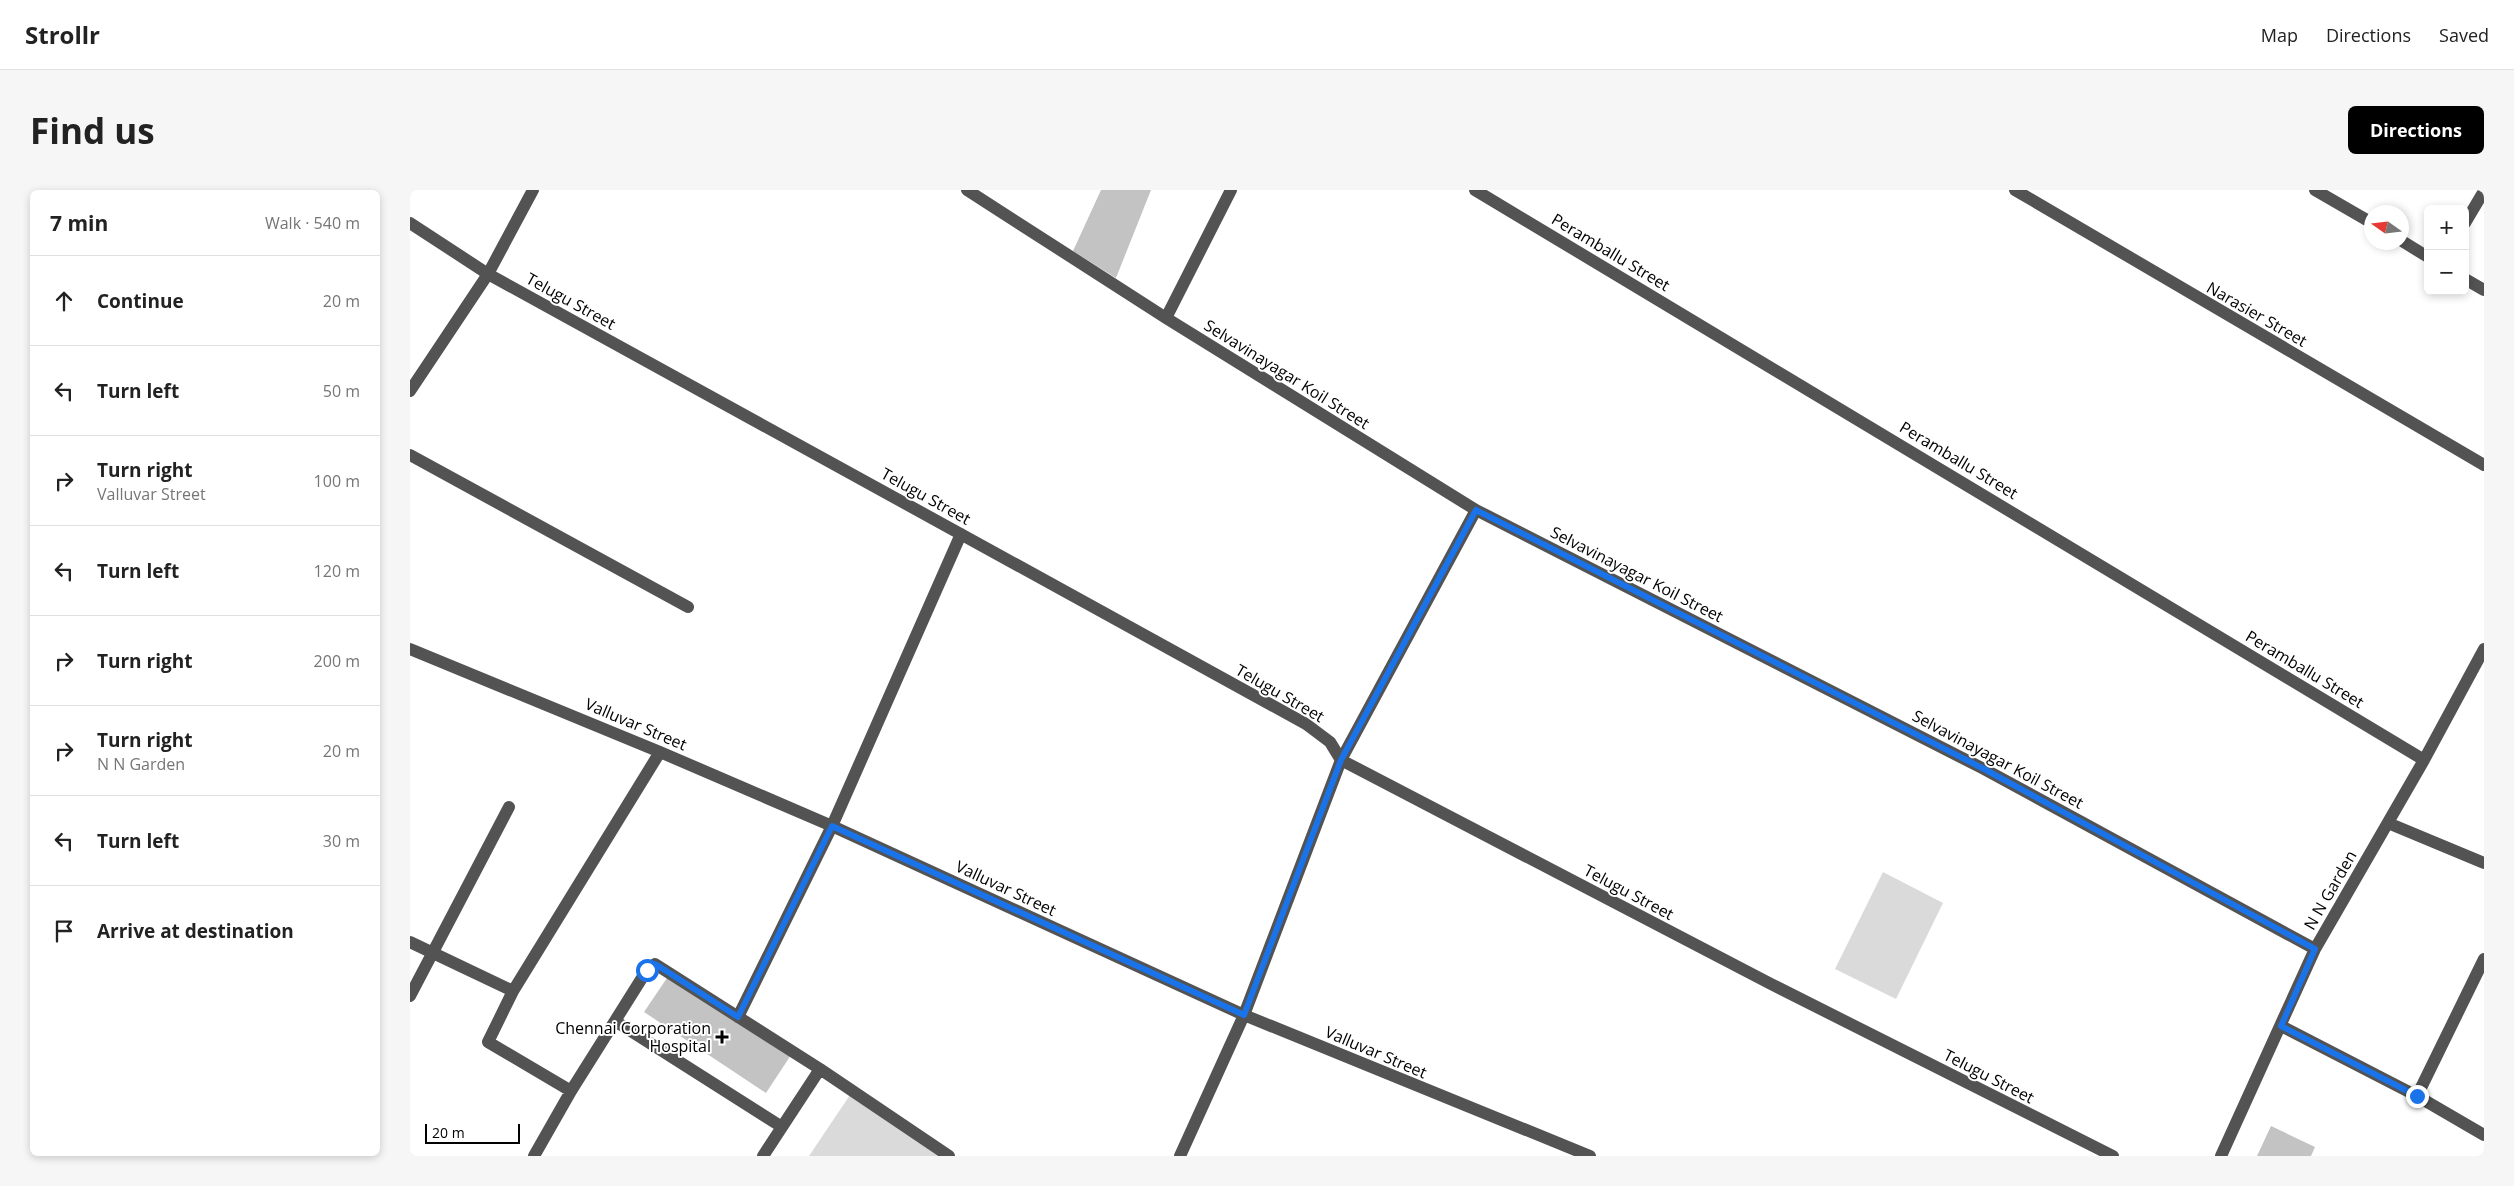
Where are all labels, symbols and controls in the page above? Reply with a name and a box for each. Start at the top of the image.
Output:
text: Strollr [25,18,100,51]
text: Map [2261,23,2298,47]
text: Directions [2326,23,2411,47]
text: Saved [2439,23,2489,47]
button: Directions [2348,106,2484,154]
text: Find us [30,107,155,154]
north arrow [2364,205,2409,250]
map controls [2424,205,2469,295]
button: + [2424,205,2469,250]
street label: Peramballu Street [1548,208,1674,296]
text: 7 min [50,209,108,237]
text: Walk · 540 m [265,212,360,234]
button: − [2424,250,2469,295]
street label: Telugu Street [522,267,620,335]
street label: Narasier Street [2203,276,2311,352]
icon: ahead [50,287,78,315]
text: Continue [97,288,184,314]
text: 20 m [323,290,360,312]
street label: Selvavinayagar Koil Street [1200,314,1374,434]
icon: left [50,377,78,405]
text: Turn left [97,378,179,404]
text: 50 m [323,380,360,402]
street label: Peramballu Street [1896,416,2022,504]
text: Turn right [97,457,192,483]
street label: Telugu Street [877,462,975,530]
icon: right [50,467,78,495]
text: 100 m [314,470,360,492]
text: Valluvar Street [97,483,206,505]
street label: Selvavinayagar Koil Street [1547,521,1727,627]
icon: left [50,557,78,585]
text: Turn left [97,558,179,584]
text: 120 m [314,560,360,582]
street label: Peramballu Street [2242,625,2368,713]
icon: right [50,647,78,675]
text: Turn right [97,648,192,674]
text: 200 m [314,650,360,672]
street label: Telugu Street [1232,659,1329,727]
street label: Valluvar Street [582,693,691,755]
street label: Selvavinayagar Koil Street [1909,704,2088,814]
text: Turn right [97,727,192,753]
icon: right [50,737,78,765]
text: 20 m [323,740,360,762]
text: N N Garden [97,753,185,775]
icon: left [50,827,78,855]
text: Turn left [97,828,179,854]
text: 30 m [323,830,360,852]
street label: N N Garden [2298,846,2362,934]
street label: Valluvar Street [952,855,1060,921]
street label: Telugu Street [1580,859,1678,925]
icon: arrive [50,917,78,945]
text: Arrive at destination [97,918,294,944]
route start [636,959,659,982]
place label: Chennai Corporation Hospital [555,1017,711,1057]
street label: Valluvar Street [1322,1021,1431,1083]
marker: Chennai Corporation Hospital [715,1030,729,1044]
street label: Telugu Street [1940,1044,2038,1108]
route end [2406,1085,2429,1108]
scale bar [425,1121,520,1144]
text: 20 m [432,1123,465,1142]

